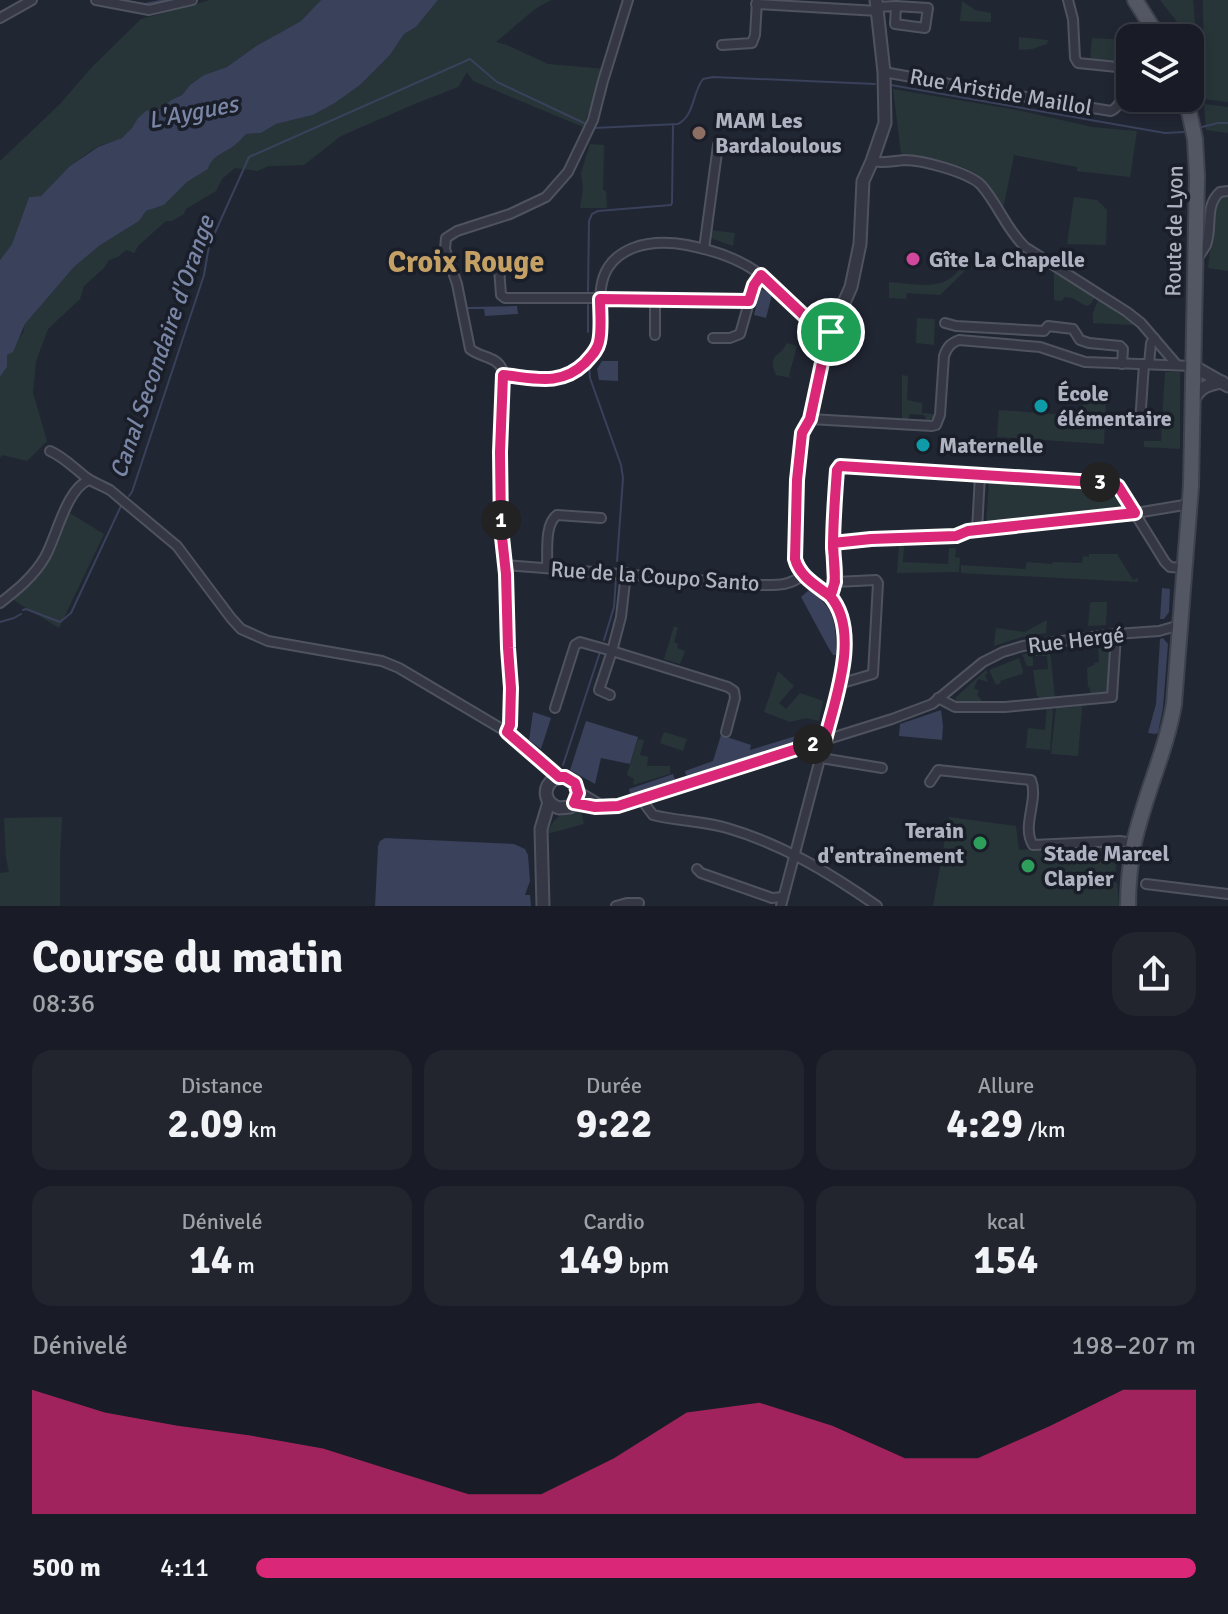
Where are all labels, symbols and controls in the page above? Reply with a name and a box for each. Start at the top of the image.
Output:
map controls [1116,24,1204,112]
button: layers [1116,24,1204,112]
street label: Rue Aristide Maillol [908,63,1094,121]
water label: L'Aygues [146,88,243,135]
place label: MAM Les Bardaloulous [715,107,842,159]
marker: MAM Les Bardaloulous [690,124,708,142]
street label: Route de Lyon [1159,165,1189,297]
water label: Canal Secondaire d'Orange [103,211,221,482]
district label: Croix Rouge [388,244,544,281]
place label: Gîte La Chapelle [929,246,1085,273]
marker: Gîte La Chapelle [904,250,922,268]
pin [797,298,865,366]
icon: arrive [809,310,853,354]
place label: École élémentaire [1057,380,1172,432]
marker: École élémentaire [1032,397,1050,415]
place label: Maternelle [939,432,1043,459]
marker: Maternelle [914,436,932,454]
pin: 3 [1080,462,1120,502]
text: 3 [1094,468,1106,495]
pin: 1 [481,500,521,540]
text: 1 [495,506,507,533]
street label: Rue de la Coupo Santo [550,555,760,597]
street label: Rue Hergé [1026,621,1126,659]
pin: 2 [793,724,833,764]
text: 2 [807,730,819,757]
place label: Terain d'entraînement [817,817,964,869]
marker: Terain d'entraînement [971,834,989,852]
place label: Stade Marcel Clapier [1044,840,1170,892]
marker: Stade Marcel Clapier [1019,857,1037,875]
text: Course du matin [32,931,343,985]
button: share [1112,932,1196,1016]
text: 08:36 [32,988,95,1020]
text: Distance [181,1072,263,1099]
text: Durée [586,1072,642,1099]
text: Allure [978,1072,1034,1099]
text: 2.09 [167,1099,243,1149]
text: 9:22 [576,1099,652,1149]
text: 4:29 [946,1099,1023,1149]
text: km [243,1116,277,1143]
text: /km [1023,1116,1066,1143]
text: Dénivelé [182,1208,263,1235]
text: Cardio [583,1208,645,1235]
text: kcal [987,1208,1025,1235]
text: 14 [189,1235,232,1285]
text: 149 [559,1235,624,1285]
text: 154 [974,1235,1038,1285]
text: m [232,1252,255,1279]
text: bpm [624,1252,669,1279]
text: Dénivelé [32,1330,128,1362]
text: 198–207 m [1072,1330,1196,1362]
text: 500 m [32,1552,101,1584]
text: 4:11 [160,1552,209,1584]

